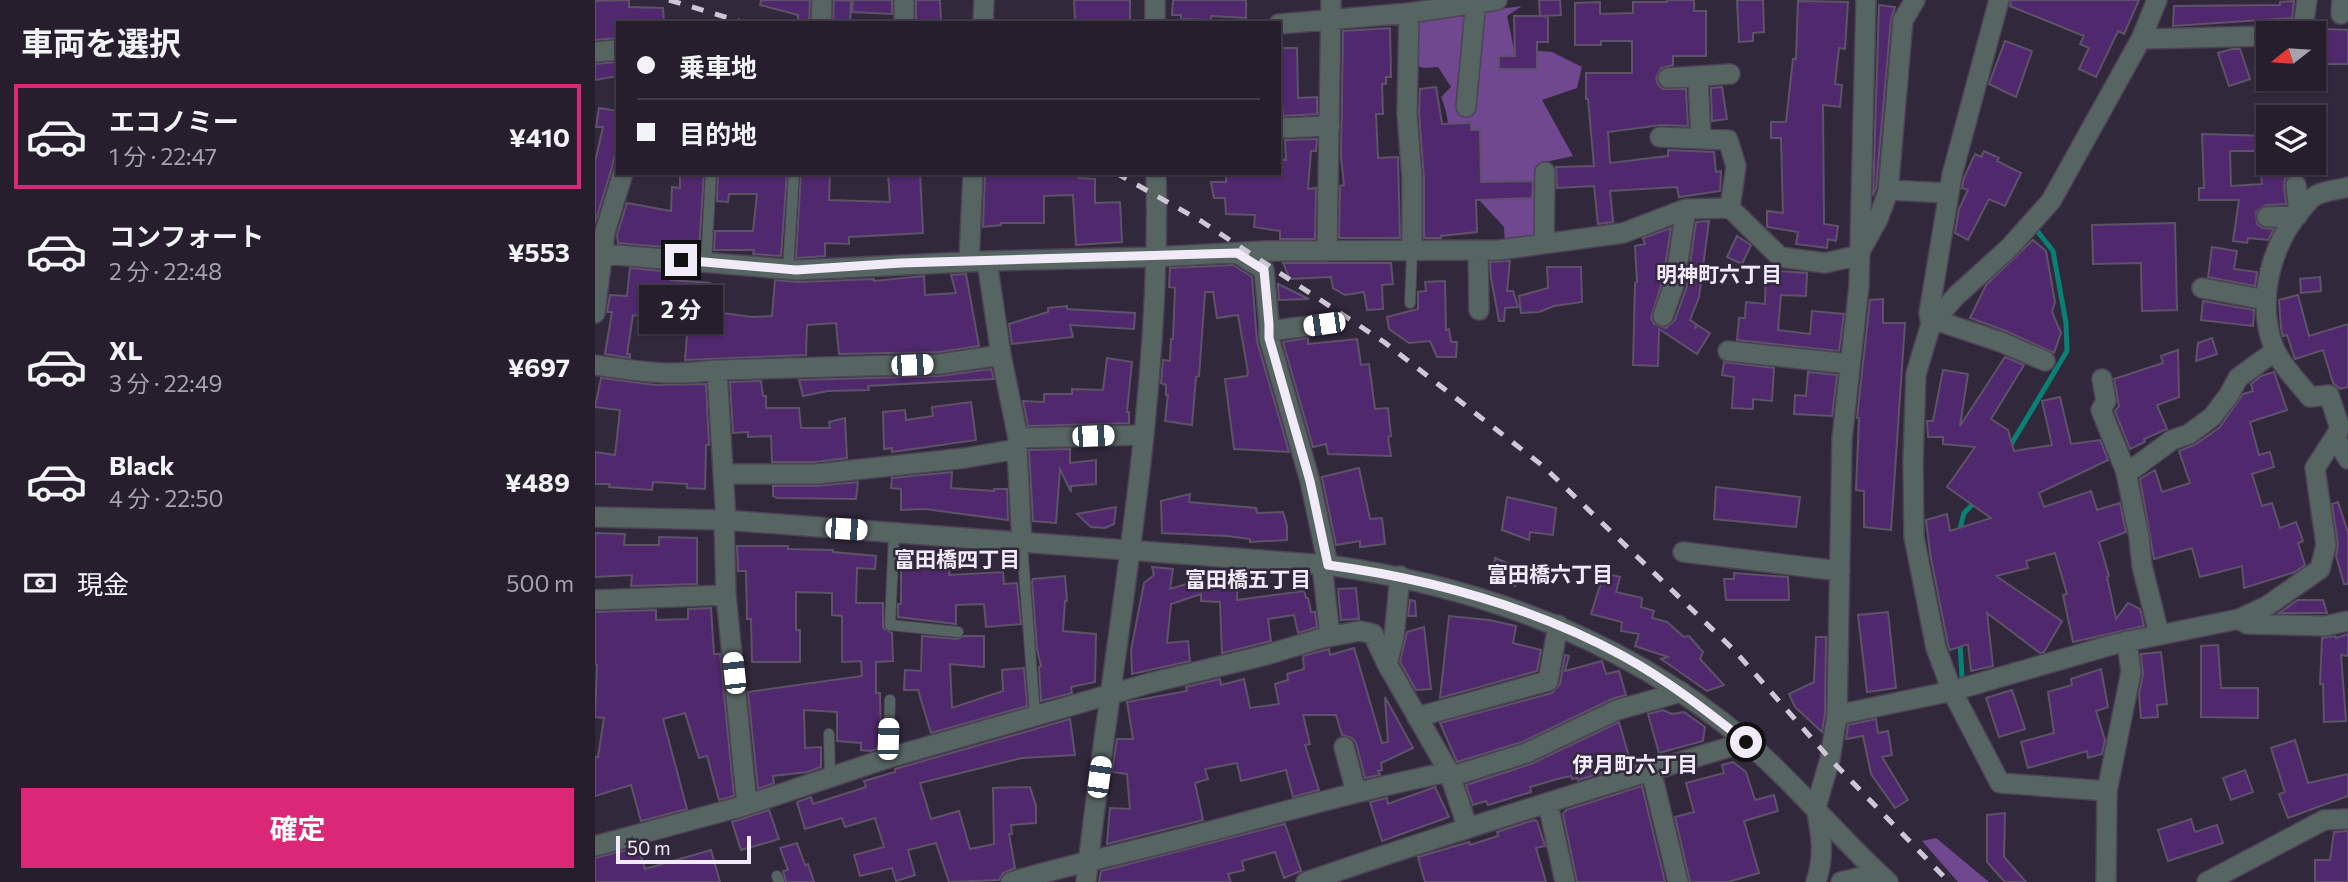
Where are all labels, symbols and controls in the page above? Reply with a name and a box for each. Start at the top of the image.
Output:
north arrow [2256,21,2326,91]
map controls [2256,21,2326,175]
text: 車両を選択 [21,22,181,62]
text: 乗車地 [679,51,757,82]
icon: car [25,105,88,168]
text: エコノミー [109,105,239,136]
button: layers [2256,105,2326,175]
text: 目的地 [679,118,757,149]
text: ¥410 [509,121,570,152]
text: 1 分 · 22:47 [109,142,217,170]
icon: car [25,220,88,283]
text: コンフォート [109,220,264,251]
text: ¥553 [508,236,570,267]
route end [665,244,697,276]
text: 2 分 · 22:48 [109,257,222,285]
district label: 明神町六丁目 [1656,261,1782,286]
callout: 2 分 [639,284,723,334]
text: 2 分 [661,295,701,323]
car [1302,311,1347,337]
text: XL [109,334,143,365]
icon: car [25,335,88,398]
text: ¥697 [508,351,570,382]
car [891,354,934,376]
text: 3 分 · 22:49 [109,369,222,397]
car [1072,425,1115,447]
text: Black [109,449,175,480]
icon: car [25,450,88,513]
text: ¥489 [505,466,570,497]
text: 4 分 · 22:50 [109,484,224,512]
car [825,517,868,541]
district label: 富田橋四丁目 [894,546,1020,571]
district label: 富田橋六丁目 [1487,561,1613,586]
icon: cash [21,564,59,602]
district label: 富田橋五丁目 [1185,566,1311,591]
text: 現金 [77,568,129,599]
text: 500 m [506,569,574,597]
car [722,651,747,695]
car [877,718,900,760]
route start [1730,726,1762,758]
district label: 伊月町六丁目 [1572,751,1698,776]
car [1086,755,1113,799]
button: 確定 [21,788,574,868]
scale bar [616,833,751,865]
text: 50 m [627,836,671,859]

